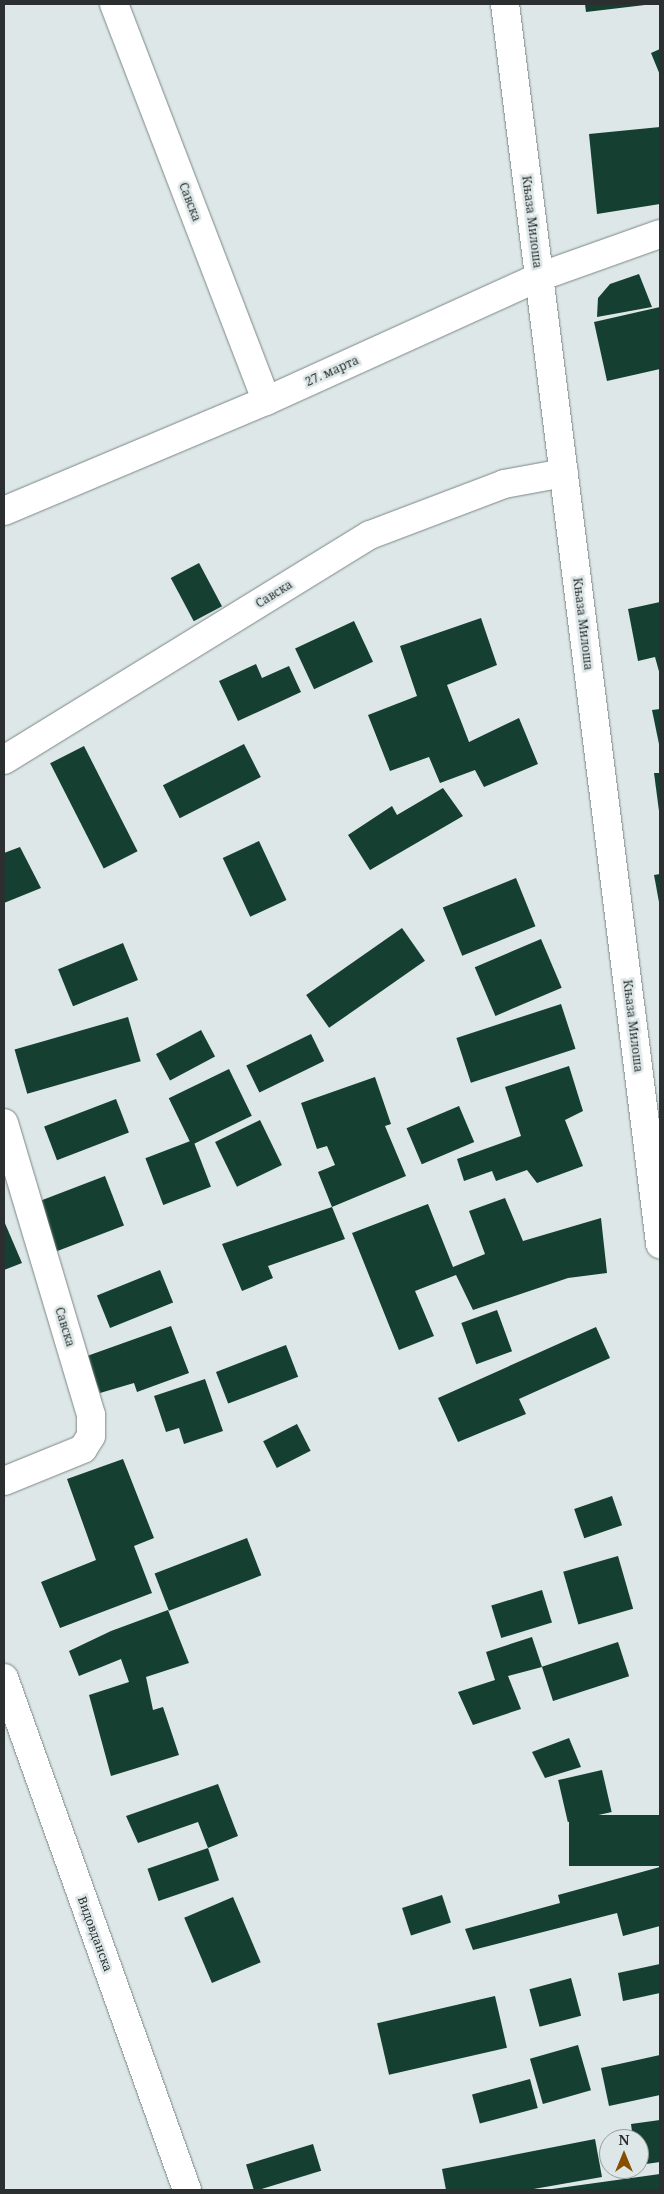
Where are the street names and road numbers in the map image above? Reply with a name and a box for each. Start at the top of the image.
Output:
street label: Књаза Милоша [519,175,545,269]
street label: Савска [176,180,204,224]
street label: 27. марта [303,353,361,389]
street label: Савска [253,577,295,611]
street label: Књаза Милоша [570,577,596,671]
street label: Књаза Милоша [620,979,646,1073]
street label: Савска [52,1305,78,1349]
street label: Видовданска [75,1894,115,1974]

